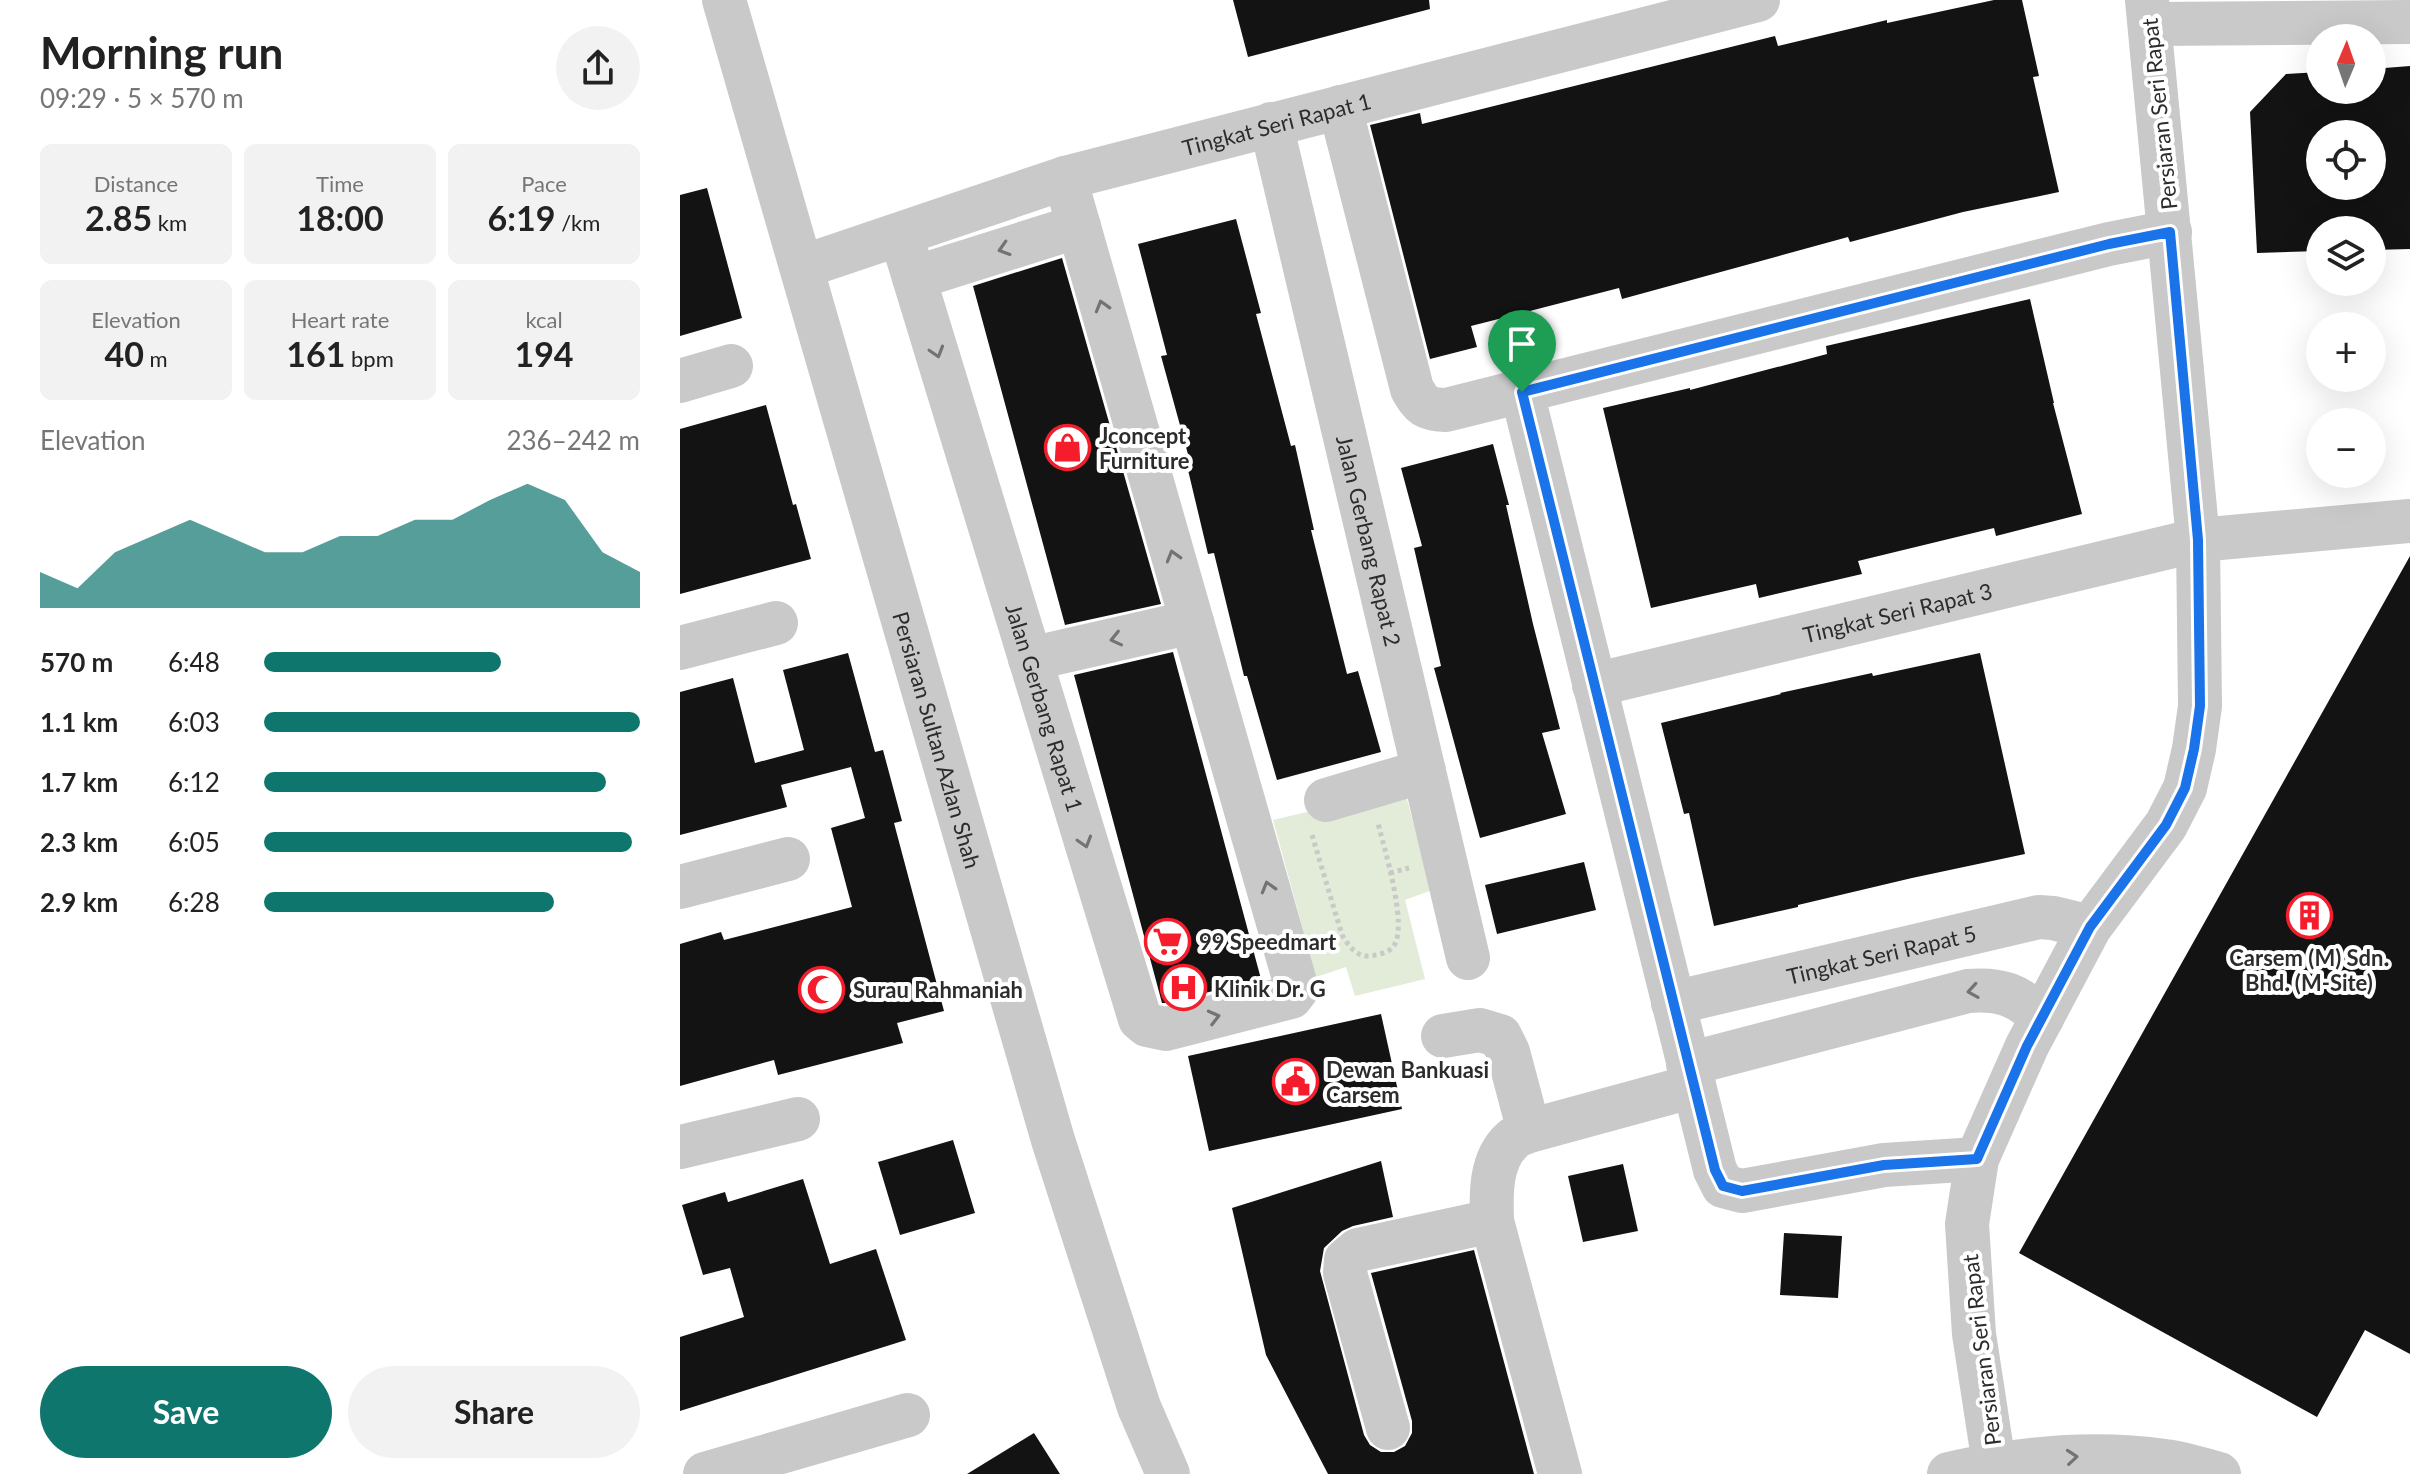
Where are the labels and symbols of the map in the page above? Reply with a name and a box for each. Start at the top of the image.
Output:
street label: Persiaran Seri Rapat [2135,17,2182,211]
north arrow [2306,24,2386,104]
street label: Tingkat Seri Rapat 1 [1179,86,1374,161]
one-way arrow [998,240,1012,256]
one-way arrow [1095,300,1111,314]
pin [1488,310,1556,392]
one-way arrow [928,345,944,359]
place label: Jconcept Furniture [1099,422,1190,474]
shop icon: Jconcept Furniture [1044,424,1092,472]
street label: Jalan Gerbang Rapat 2 [1331,432,1407,649]
one-way arrow [1166,550,1182,564]
street label: Tingkat Seri Rapat 3 [1800,576,1995,648]
street label: Jalan Gerbang Rapat 1 [1001,600,1089,815]
street label: Persiaran Sultan Azlan Shah [888,608,987,871]
one-way arrow [1110,630,1123,647]
one-way arrow [1076,834,1092,848]
one-way arrow [1261,880,1277,894]
building icon: Carsem (M) Sdn. Bhd. (M-Site) [2285,892,2333,940]
supermarket icon: 99 Speedmart [1144,917,1192,965]
street label: Tingkat Seri Rapat 5 [1784,919,1979,989]
place label: 99 Speedmart [1199,928,1337,955]
place label: Carsem (M) Sdn. Bhd. (M-Site) [2229,944,2389,996]
hospital icon: Klinik Dr. G [1159,964,1207,1012]
mosque icon: Surau Rahmaniah [798,965,846,1013]
place label: Klinik Dr. G [1214,975,1326,1002]
place label: Surau Rahmaniah [853,976,1023,1003]
one-way arrow [1967,982,1980,999]
one-way arrow [1206,1009,1220,1026]
place label: Dewan Bankuasi Carsem [1326,1056,1489,1108]
public building icon: Dewan Bankuasi Carsem [1271,1058,1319,1106]
street label: Persiaran Seri Rapat [1956,1253,2006,1447]
one-way arrow [2066,1449,2079,1466]

